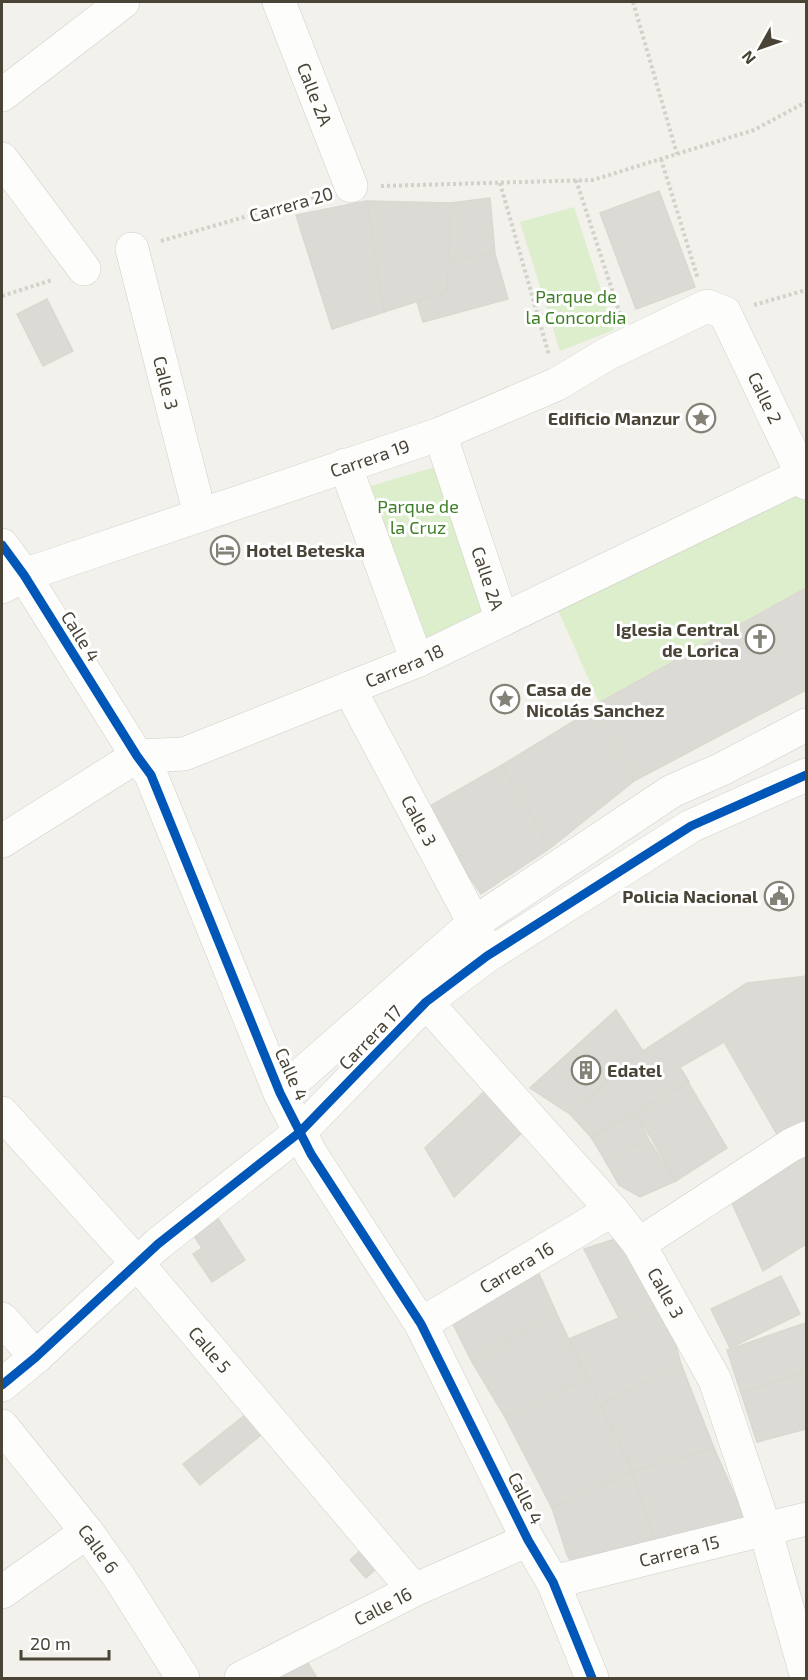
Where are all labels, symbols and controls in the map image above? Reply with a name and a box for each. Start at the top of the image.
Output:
north arrow [730,18,790,78]
text: N [737,47,759,68]
street label: Calle 2A [293,60,338,130]
street label: Carrera 20 [247,182,335,226]
park label: Parque de la Concordia [526,285,626,328]
street label: Calle 3 [149,354,184,412]
street label: Calle 2 [744,368,787,427]
place icon: Edificio Manzur [685,402,717,434]
place label: Edificio Manzur [548,407,680,429]
street label: Carrera 19 [327,434,412,482]
park label: Parque de la Cruz [377,495,459,538]
hotel icon: Hotel Beteska [209,534,241,566]
place label: Hotel Beteska [246,539,365,561]
street label: Calle 2A [467,543,509,614]
street label: Calle 4 [57,607,105,665]
place label: Iglesia Central de Lorica [616,618,739,661]
church icon: Iglesia Central de Lorica [744,623,776,655]
street label: Carrera 18 [362,639,447,692]
place label: Casa de Nicolás Sanchez [526,678,664,721]
place icon: Casa de Nicolás Sanchez [489,683,521,715]
street label: Calle 3 [397,791,442,850]
public building icon: Policia Nacional [763,880,795,912]
place label: Policia Nacional [622,885,758,907]
street label: Carrera 17 [334,1000,406,1074]
street label: Calle 4 [271,1044,313,1104]
building icon: Edatel [570,1054,602,1086]
place label: Edatel [607,1059,662,1081]
street label: Carrera 16 [475,1236,557,1298]
street label: Calle 3 [643,1263,689,1322]
street label: Calle 5 [184,1322,236,1377]
street label: Calle 4 [504,1468,548,1528]
street label: Calle 6 [74,1519,124,1577]
street label: Carrera 15 [637,1530,722,1571]
street label: Calle 16 [350,1582,415,1630]
scale bar [21,1623,110,1661]
text: 20 m [30,1632,71,1654]

